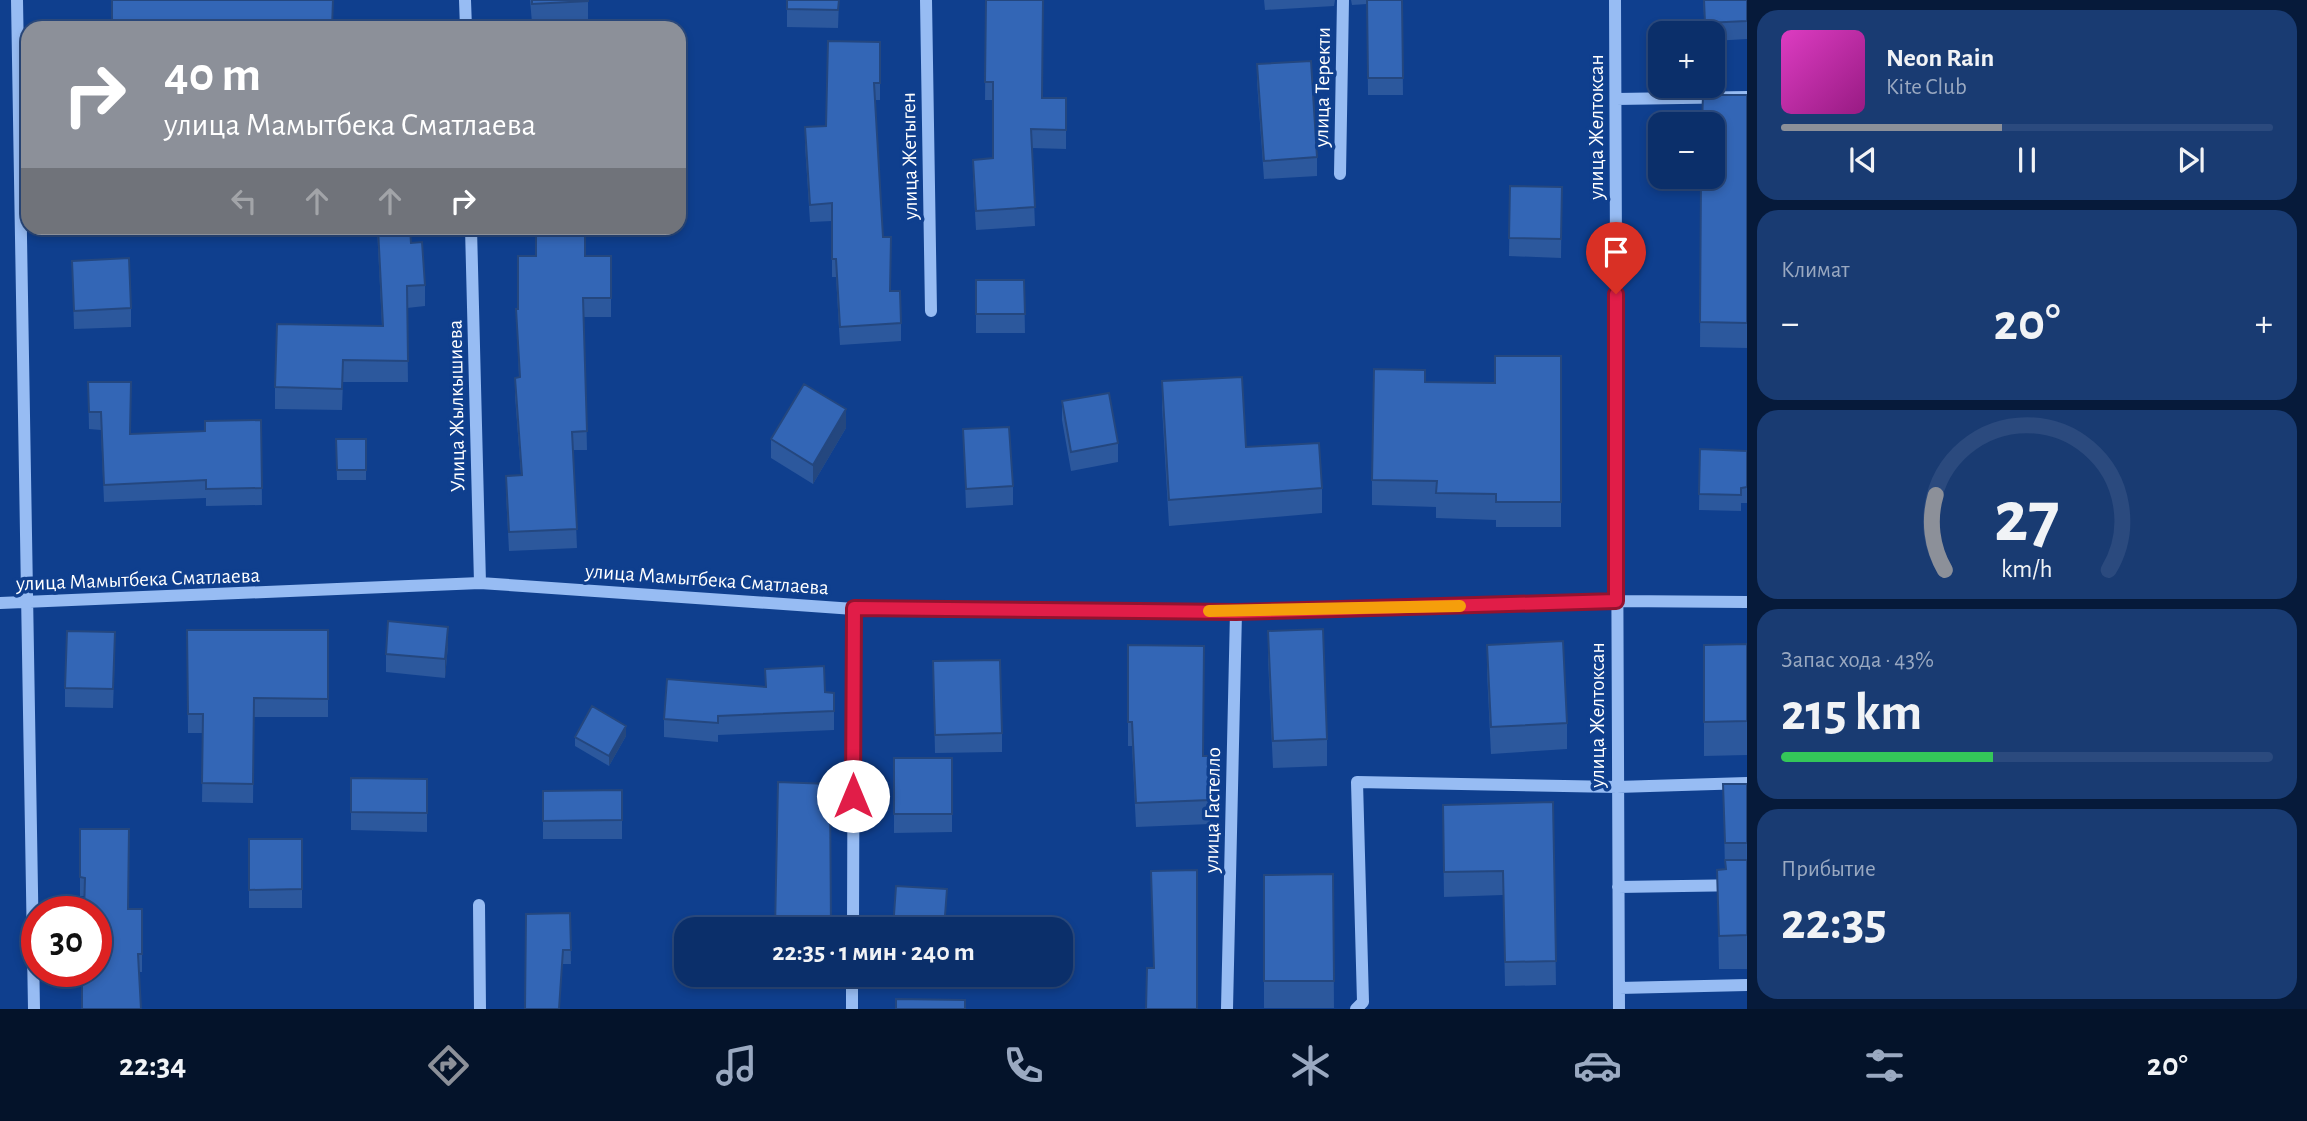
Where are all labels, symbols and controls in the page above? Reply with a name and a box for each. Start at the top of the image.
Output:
map controls [1648,21,1725,189]
button: + [1648,21,1725,98]
street label: улица Теректи [1311,27,1334,148]
text: Neon Rain [1886,45,1994,71]
icon: right [49,49,140,140]
text: 40 m [164,51,261,100]
street label: улица Желтоксан [1586,54,1607,201]
text: Kite Club [1886,76,1967,99]
street label: улица Жетыген [898,92,921,221]
text: улица Мамытбека Сматлаева [164,109,536,141]
button: − [1648,112,1725,189]
icon: previous [1844,141,1882,179]
icon: pause [2008,141,2046,179]
icon: next [2172,141,2210,179]
icon: left [225,182,263,220]
icon: ahead [298,182,336,220]
icon: ahead [371,182,409,220]
icon: right [444,182,482,220]
pin [1586,222,1646,294]
icon: arrive [1597,233,1635,271]
text: Климат [1781,259,1850,282]
text: 20° [1994,297,2060,349]
text: − [1781,305,1799,343]
text: + [2255,305,2273,343]
street label: Улица Жылкышиева [444,319,469,492]
text: 27 [1994,483,2060,556]
text: km/h [2001,557,2053,582]
street label: улица Мамытбека Сматлаева [583,560,830,599]
street label: улица Мамытбека Сматлаева [15,565,261,594]
street label: улица Желтоксан [1587,642,1608,789]
text: Запас хода · 43% [1781,649,1934,672]
text: 215 km [1781,687,1922,739]
street label: улица Гастелло [1201,747,1224,874]
position arrow [816,759,890,833]
text: Прибытие [1781,858,1876,881]
speed limit sign: 30 [21,896,112,987]
text: 22:35 [1781,896,1887,948]
text: 22:35 · 1 мин · 240 m [772,939,975,965]
icon: directions [424,1041,473,1090]
icon: music [712,1041,761,1090]
icon: phone [999,1041,1048,1090]
icon: climate [1286,1041,1335,1090]
icon: car [1573,1041,1622,1090]
icon: filters [1860,1041,1909,1090]
text: 22:34 [119,1049,186,1081]
text: 20° [2147,1049,2188,1081]

